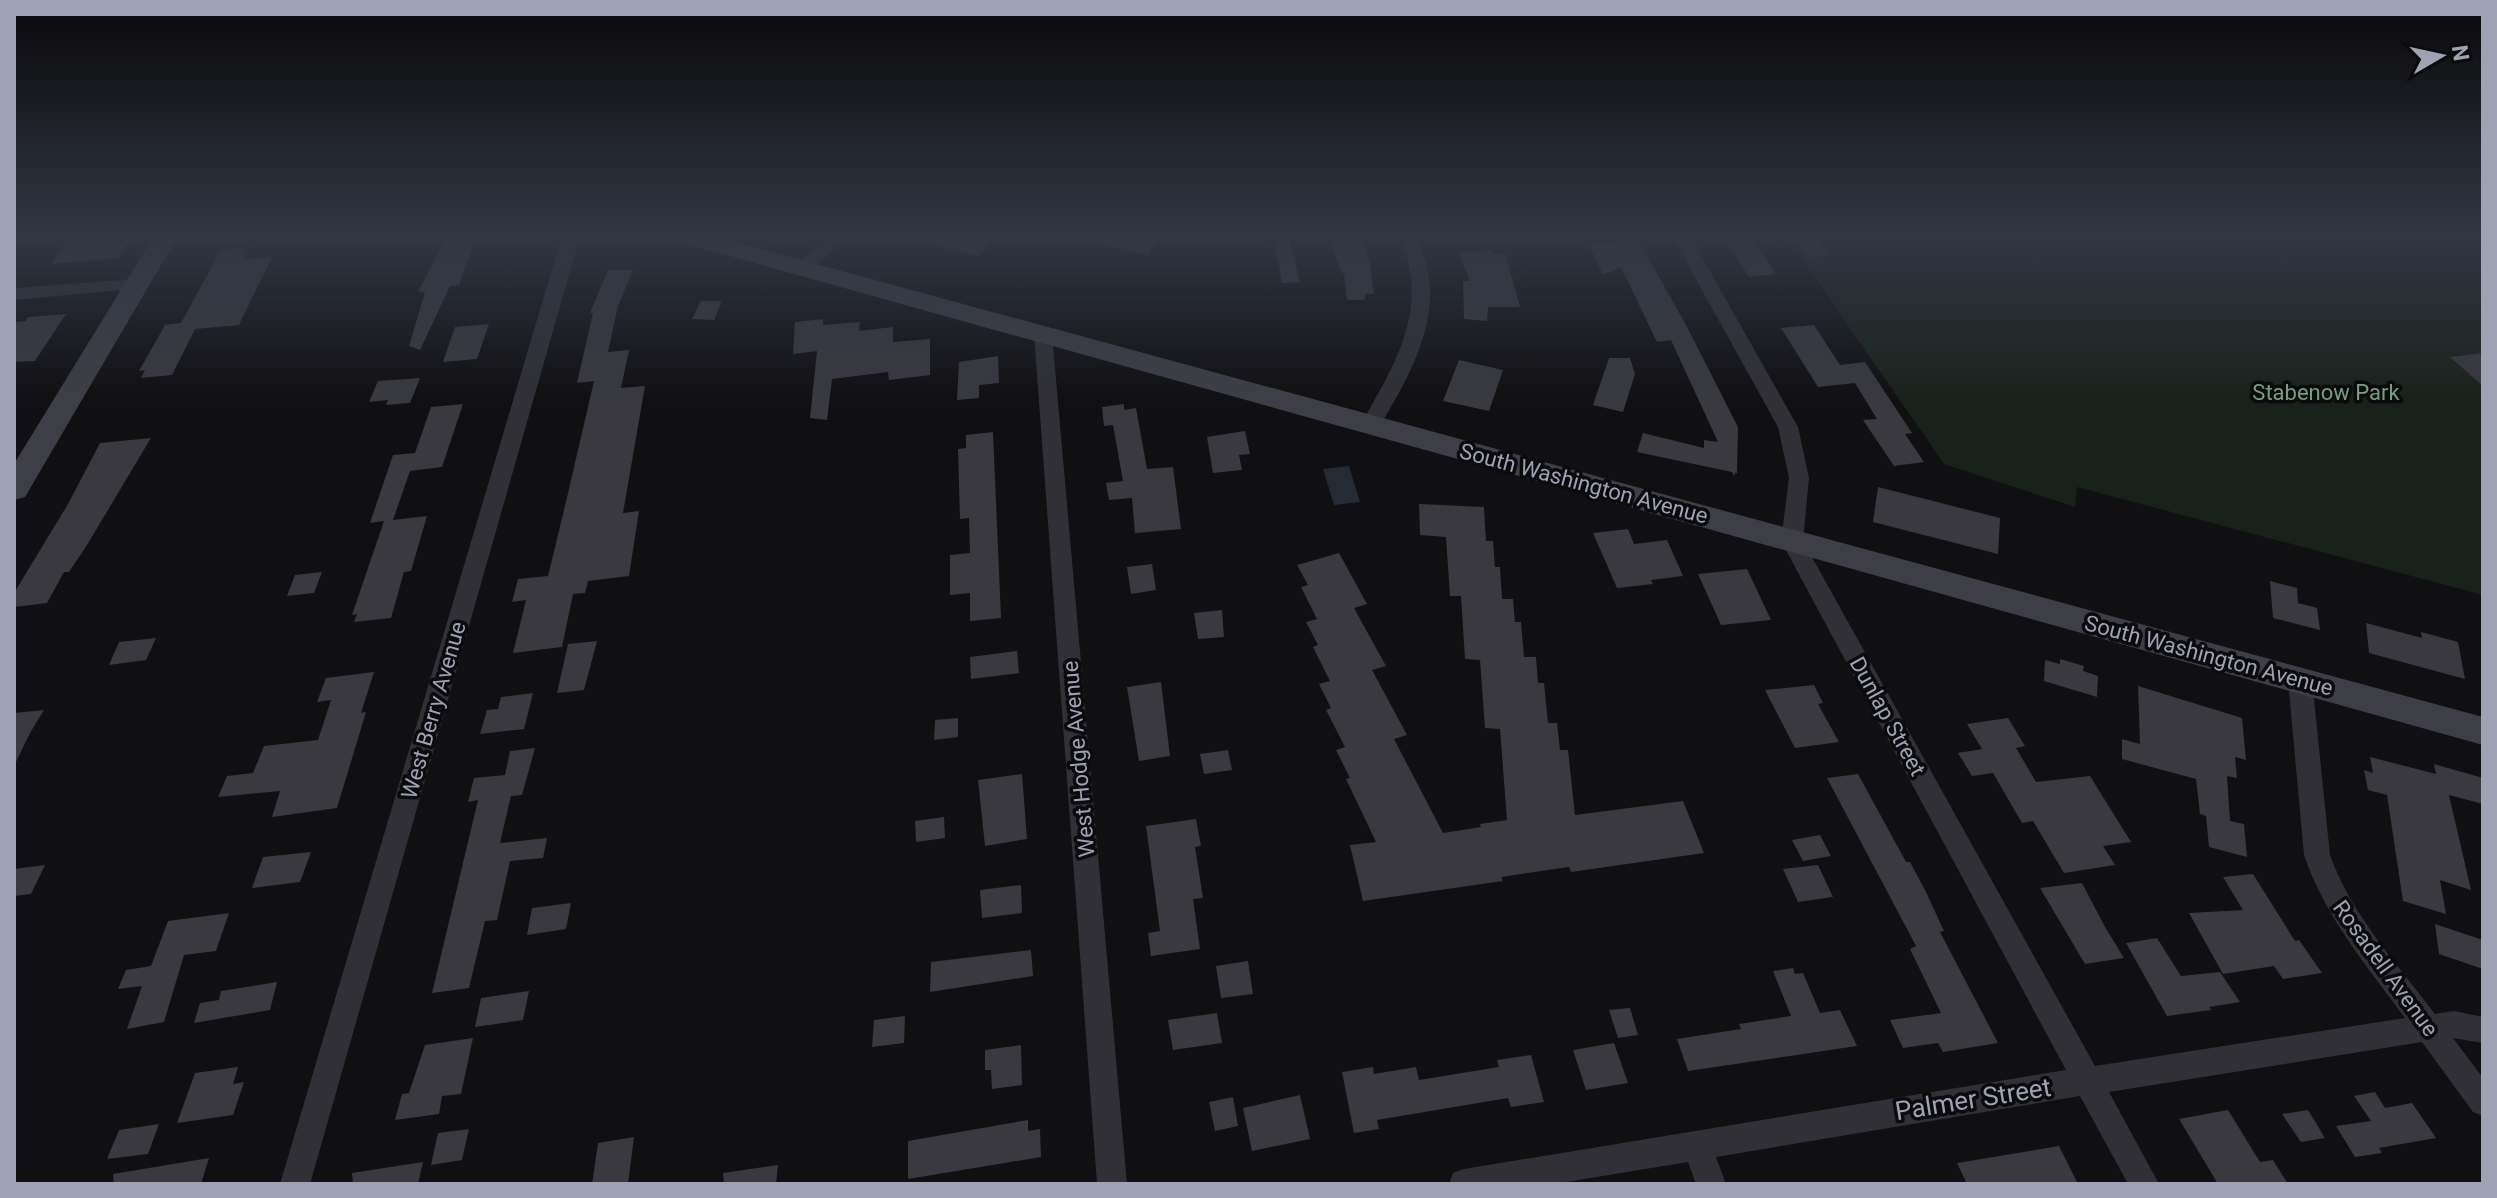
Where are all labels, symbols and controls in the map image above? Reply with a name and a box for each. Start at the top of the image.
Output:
north arrow [2401,16,2481,96]
text: N [2447,43,2474,63]
park label: Stabenow Park [2252,380,2400,405]
street label: South Washington Avenue [1457,438,1711,529]
street label: South Washington Avenue [2082,610,2336,701]
street label: West Berry Avenue [396,619,471,802]
street label: Dunlap Street [1845,653,1930,780]
street label: West Hodge Avenue [1057,660,1100,858]
street label: Rosadell Avenue [2328,896,2443,1041]
street label: Palmer Street [1893,1072,2053,1126]

